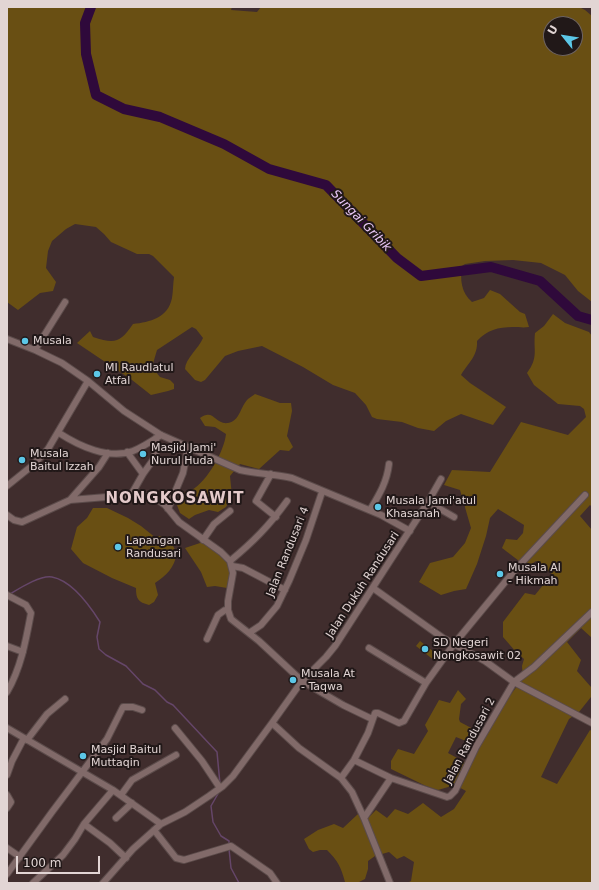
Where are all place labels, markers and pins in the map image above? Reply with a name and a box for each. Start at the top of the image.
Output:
place label: Musala [33,334,72,348]
marker: Musala [20,336,30,346]
place label: MI Raudlatul Atfal [105,361,173,387]
marker: MI Raudlatul Atfal [92,369,102,379]
place label: Masjid Jami' Nurul Huda [151,441,216,467]
place label: Musala Baitul Izzah [30,447,94,473]
marker: Masjid Jami' Nurul Huda [138,449,148,459]
marker: Musala Baitul Izzah [17,455,27,465]
place label: Musala Jami'atul Khasanah [386,494,476,520]
marker: Musala Jami'atul Khasanah [373,502,383,512]
place label: Lapangan Randusari [126,534,181,560]
marker: Lapangan Randusari [113,542,123,552]
place label: Musala Al - Hikmah [508,561,561,587]
marker: Musala Al - Hikmah [495,569,505,579]
place label: SD Negeri Nongkosawit 02 [433,636,521,662]
marker: SD Negeri Nongkosawit 02 [420,644,430,654]
place label: Musala At - Taqwa [301,667,355,693]
marker: Musala At - Taqwa [288,675,298,685]
place label: Masjid Baitul Muttaqin [91,743,161,769]
marker: Masjid Baitul Muttaqin [78,751,88,761]

